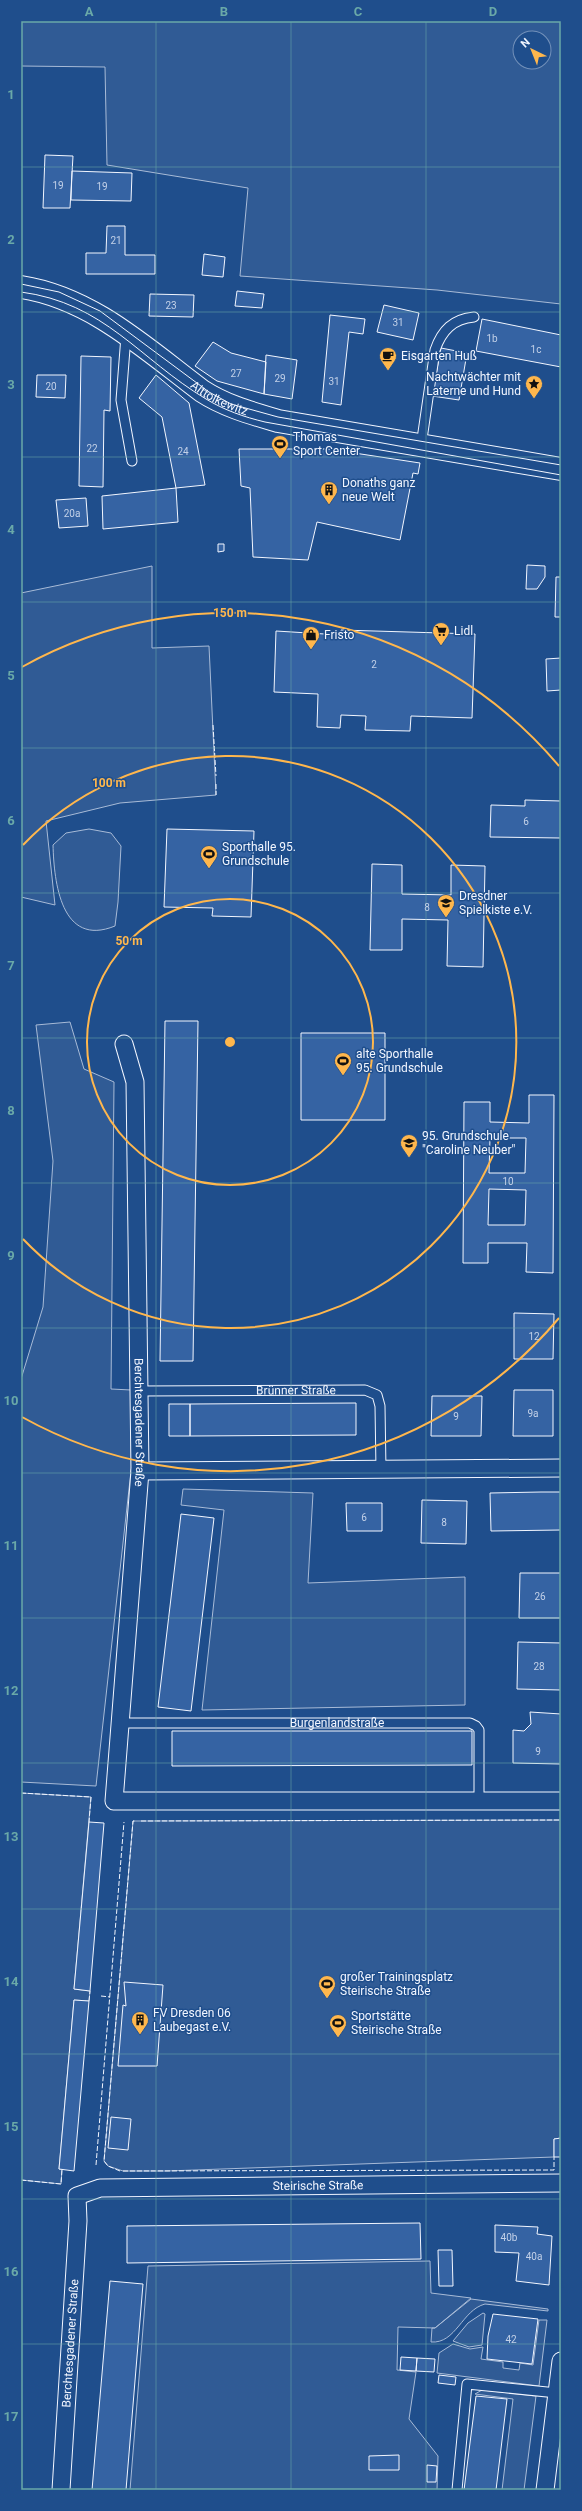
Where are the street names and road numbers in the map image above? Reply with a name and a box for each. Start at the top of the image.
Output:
street label: Alttolkewitz [188,378,250,418]
street label: Berchtesgadener Straße [132,1358,147,1487]
street label: Brünner Straße [256,1383,336,1397]
street label: Burgenlandstraße [290,1716,384,1730]
street label: Steirische Straße [273,2178,364,2193]
street label: Berchtesgadener Straße [59,2279,81,2408]

